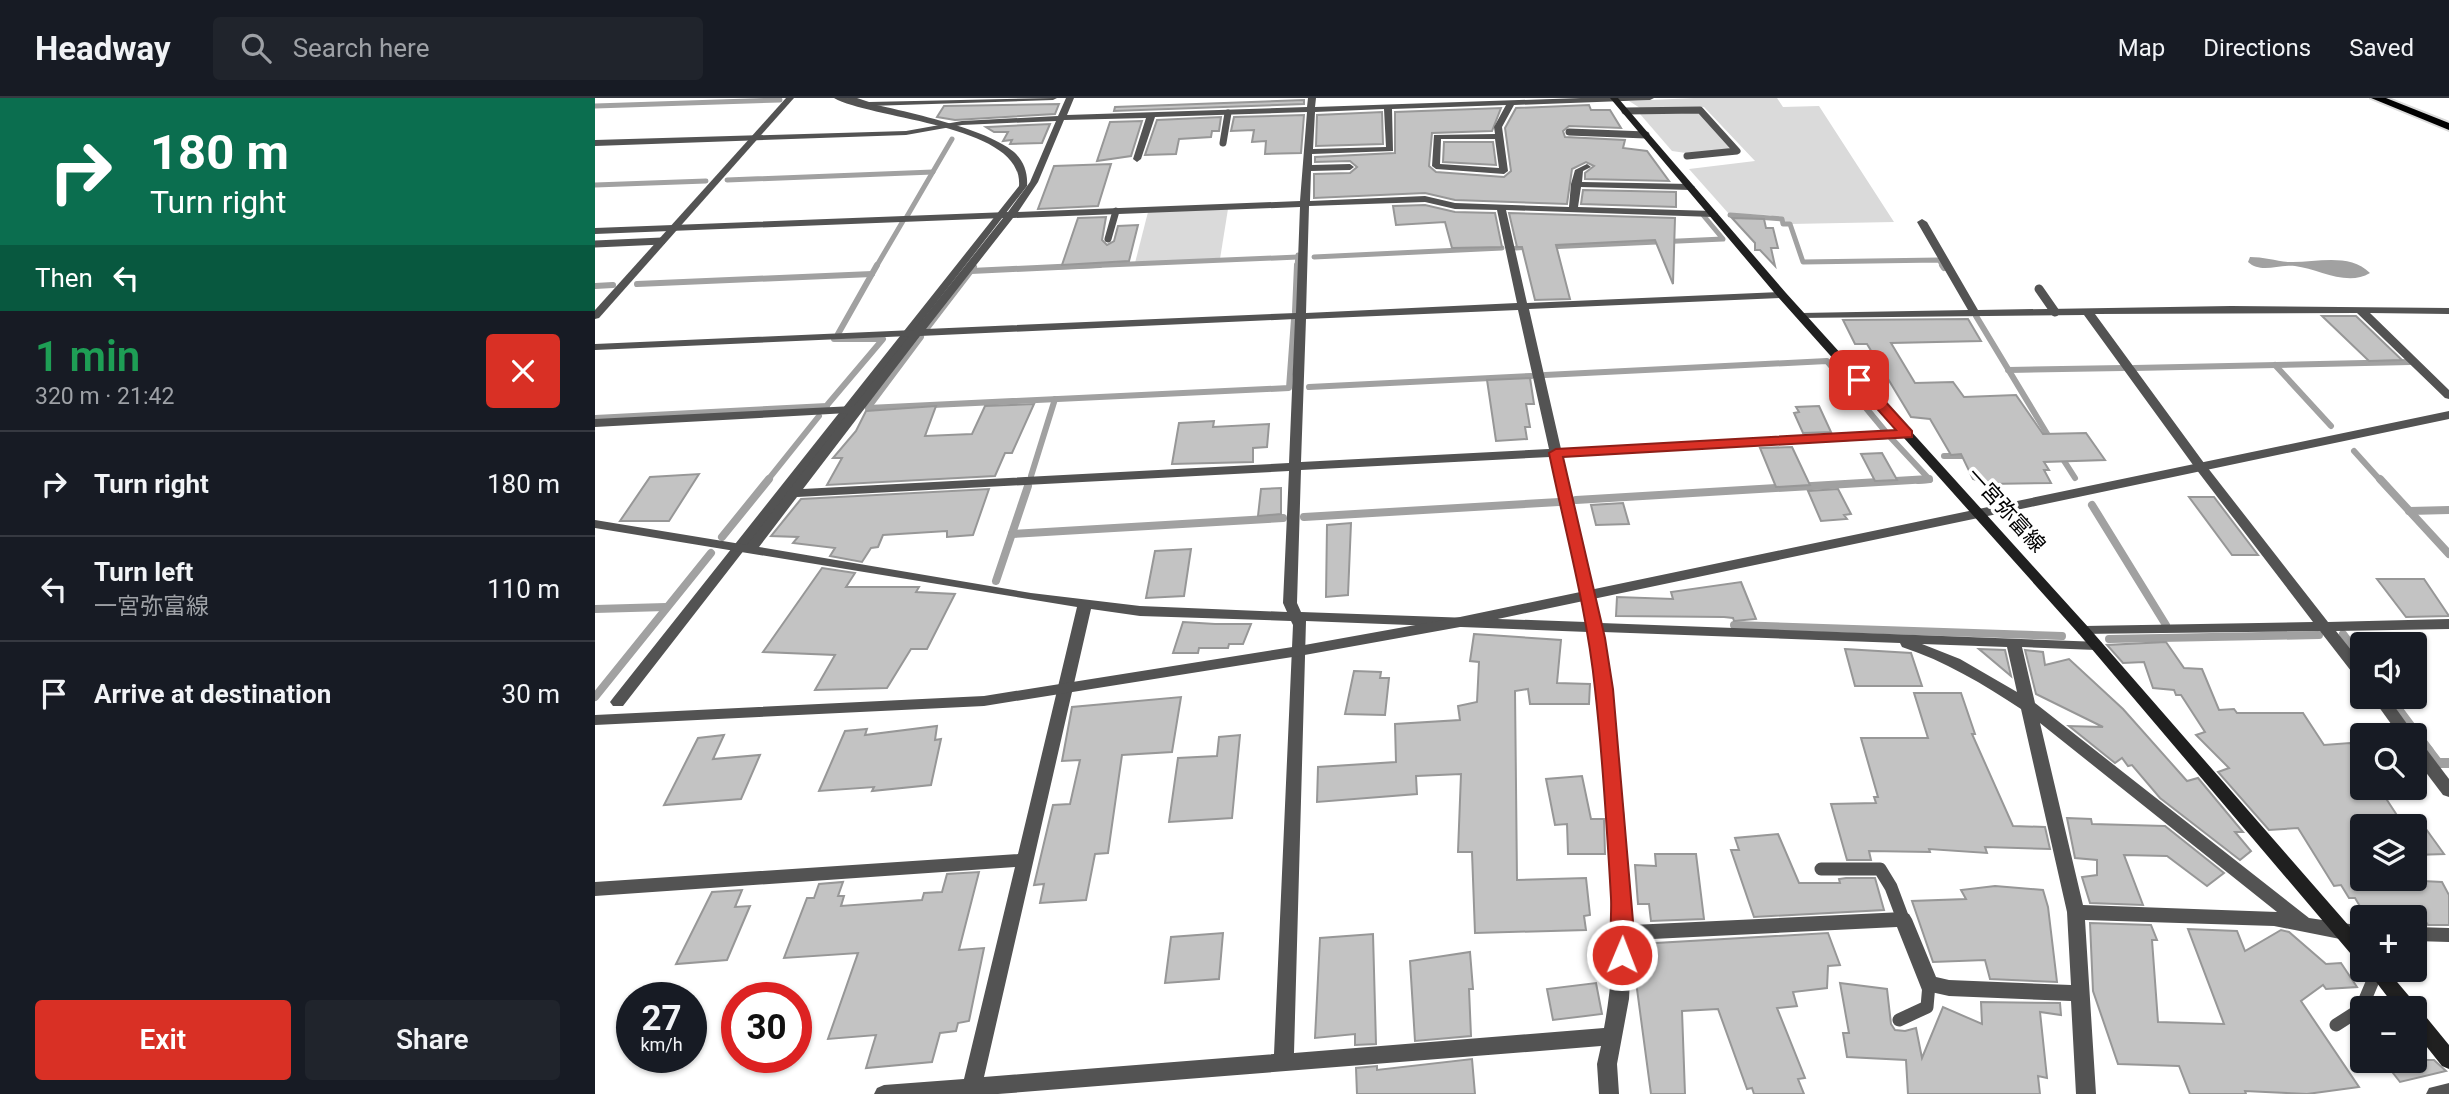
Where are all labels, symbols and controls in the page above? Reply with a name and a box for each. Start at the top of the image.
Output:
search box [213,17,703,80]
text: Headway [35,29,171,68]
icon: search [237,29,275,67]
text: Search here [293,33,429,63]
text: Map [2118,34,2165,62]
text: Directions [2203,34,2311,62]
text: Saved [2349,34,2414,62]
text: 180 m [150,124,289,181]
icon: right [35,126,126,217]
text: Turn right [150,183,286,221]
icon: left [107,259,145,297]
text: Then [35,263,93,293]
text: 1 min [35,332,140,381]
button: close [486,334,560,408]
pin [1829,350,1889,410]
icon: arrive [1840,361,1878,399]
text: 320 m · 21:42 [35,383,174,410]
street label: 一宮弥富線 [1962,463,2050,557]
icon: right [35,465,73,503]
text: Turn right [94,469,209,499]
text: 180 m [487,469,560,499]
text: Turn left [94,557,193,587]
icon: left [35,570,73,608]
text: 110 m [487,574,560,604]
text: 一宮弥富線 [94,593,209,620]
map controls [2350,632,2427,1073]
button: sound [2350,632,2427,709]
icon: arrive [35,675,73,713]
text: Arrive at destination [94,679,331,709]
text: 30 m [502,679,560,709]
button: search [2350,723,2427,800]
button: layers [2350,814,2427,891]
button: + [2350,905,2427,982]
position arrow [1585,918,1659,992]
speed limit sign: 30 [721,982,812,1073]
button: − [2350,996,2427,1073]
text: 27 [641,998,682,1039]
button: Exit [35,1000,291,1080]
button: Share [305,1000,560,1080]
text: km/h [640,1034,683,1055]

